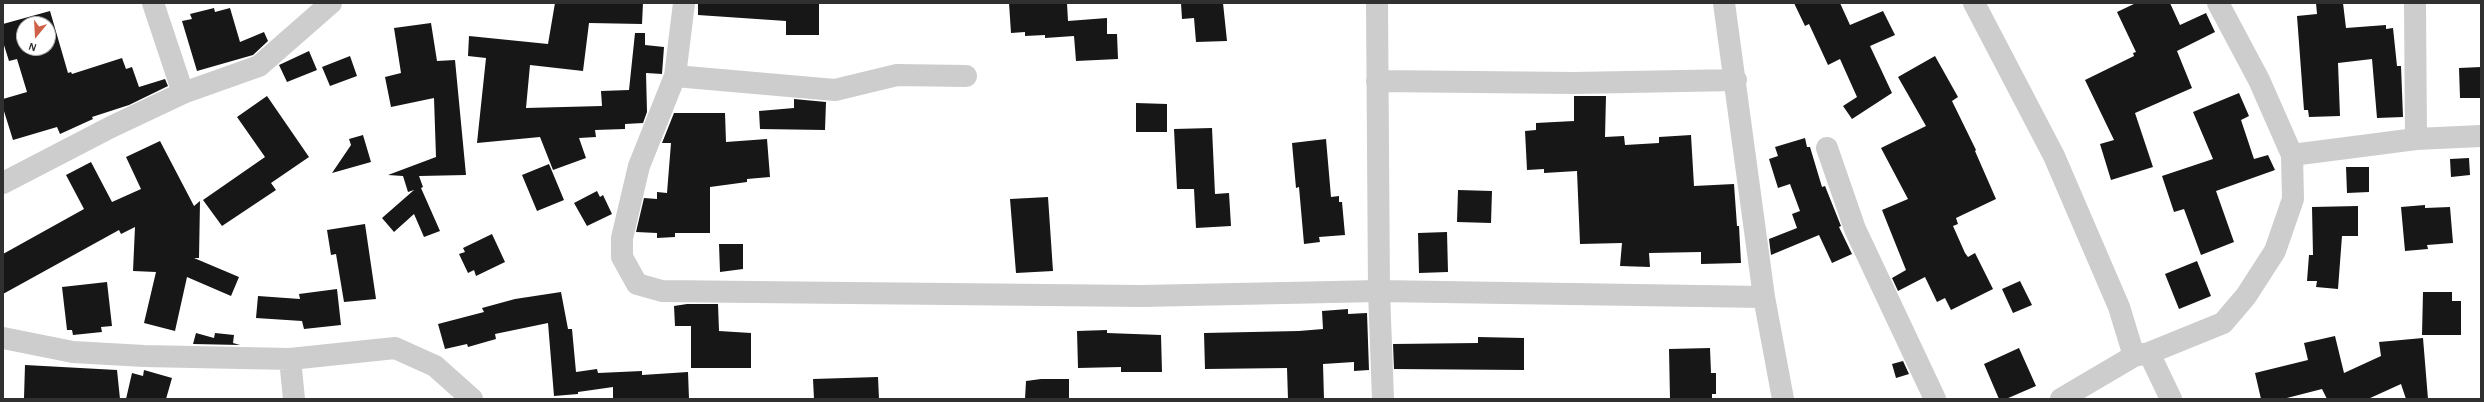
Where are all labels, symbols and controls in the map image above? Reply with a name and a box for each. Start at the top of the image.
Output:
north arrow [16,16,56,56]
text: N [27,41,38,53]

